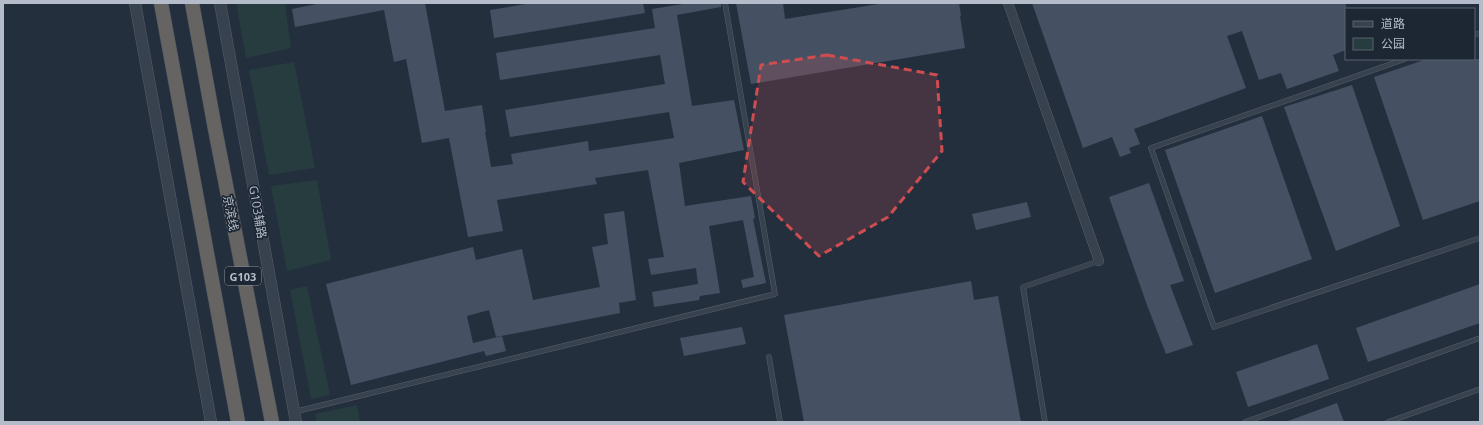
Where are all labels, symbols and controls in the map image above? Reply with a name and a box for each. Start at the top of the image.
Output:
legend [1345,8,1475,60]
text: 道路 [1381,15,1405,32]
text: 公园 [1381,35,1405,52]
street label: G103辅路 [245,184,271,240]
street label: 京滨线 [219,194,243,232]
road number: G103 [225,267,261,285]

